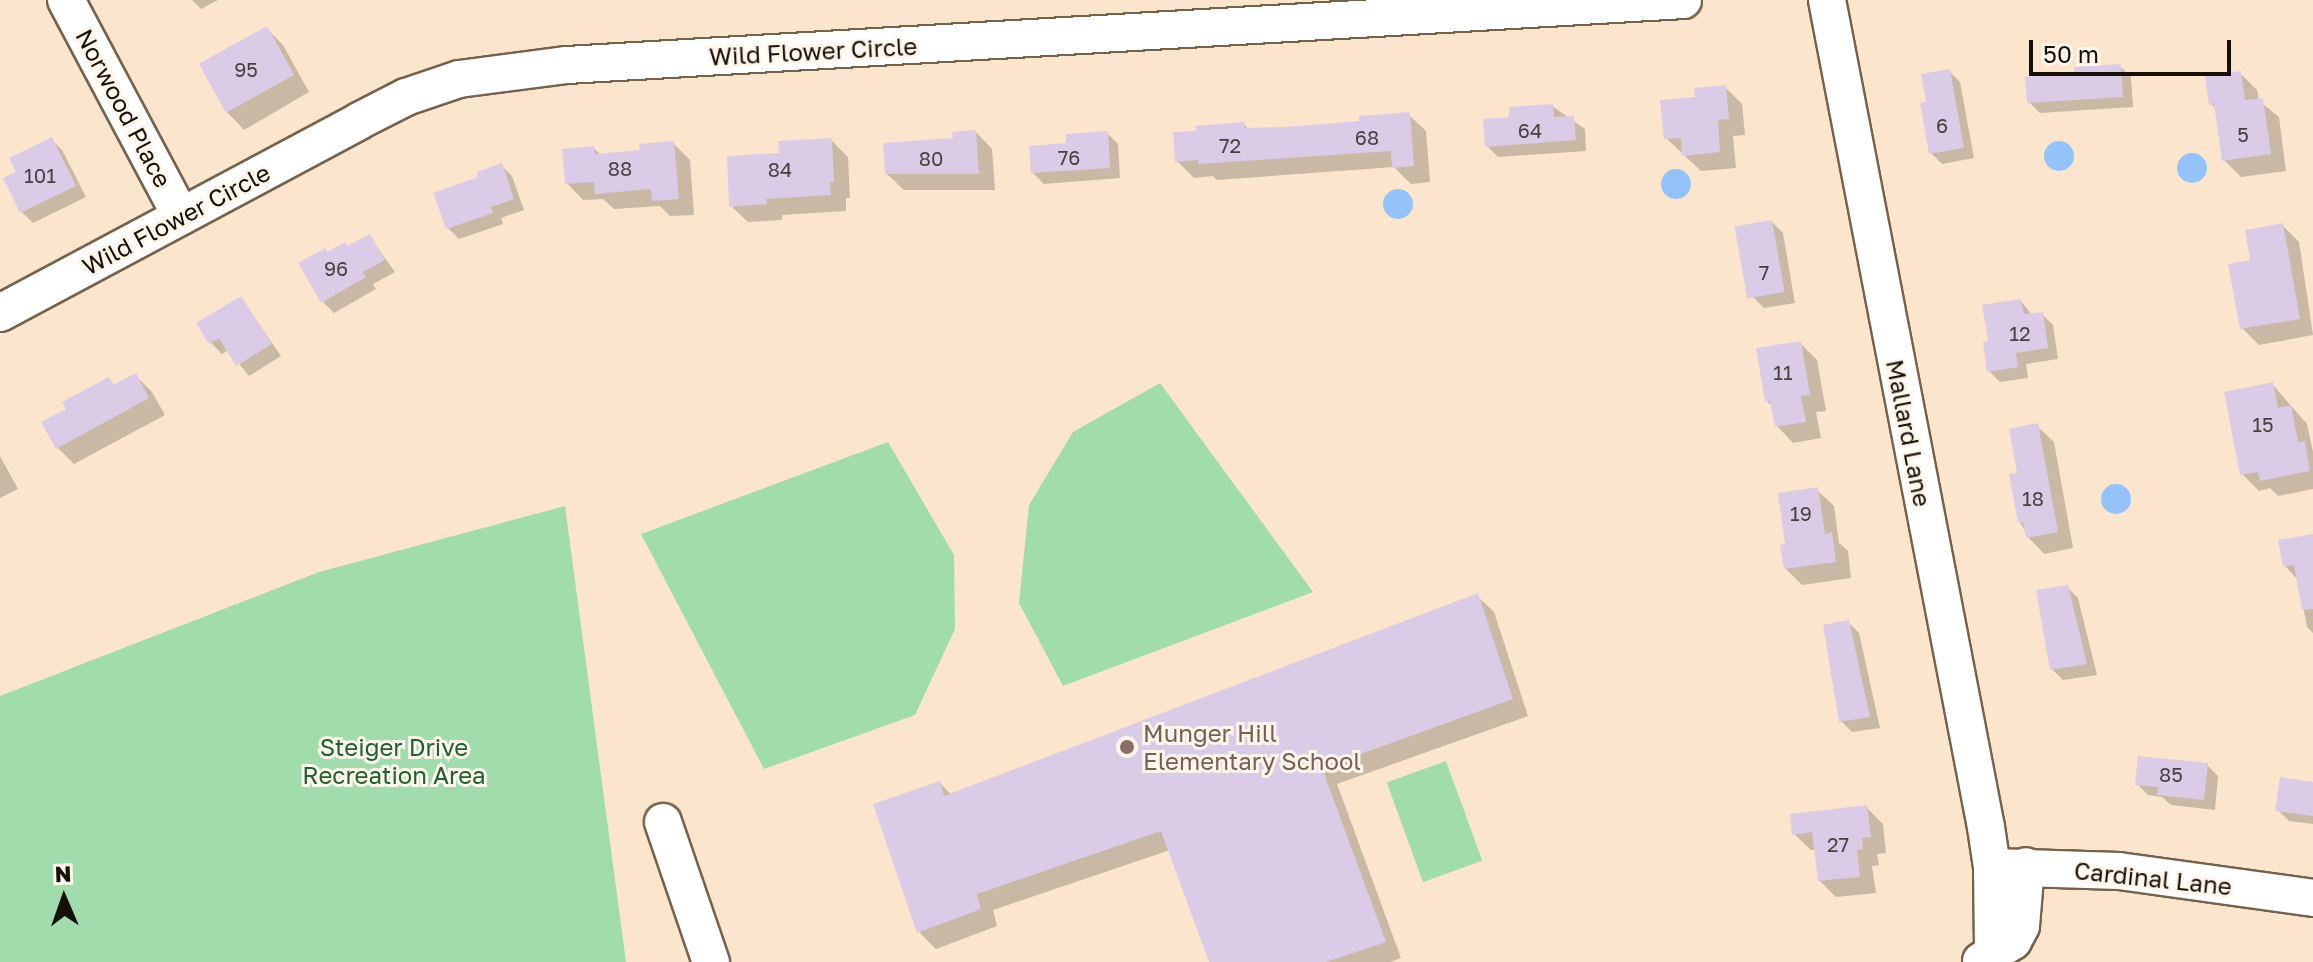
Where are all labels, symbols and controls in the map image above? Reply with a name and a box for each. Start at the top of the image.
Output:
street label: Norwood Place [70,24,178,192]
scale bar [2033,24,2235,74]
street label: Wild Flower Circle [708,31,918,71]
text: 50 m [2043,39,2099,68]
house number: 95 [234,57,258,81]
house number: 6 [1936,113,1948,137]
house number: 64 [1518,118,1542,142]
house number: 5 [2237,122,2249,146]
house number: 68 [1355,125,1379,149]
house number: 72 [1219,133,1241,157]
house number: 76 [1058,145,1080,169]
house number: 80 [919,146,943,170]
house number: 88 [608,156,632,180]
street label: Wild Flower Circle [77,157,275,281]
house number: 84 [768,157,792,181]
house number: 101 [24,163,56,187]
house number: 96 [324,256,348,280]
house number: 7 [1759,260,1769,284]
house number: 12 [2009,321,2031,345]
street label: Mallard Lane [1881,357,1937,509]
house number: 11 [1773,360,1793,384]
house number: 15 [2252,412,2274,436]
house number: 18 [2022,486,2044,510]
house number: 19 [1790,501,1812,525]
place label: Munger Hill Elementary School [1143,719,1361,775]
park label: Steiger Drive Recreation Area [302,733,486,789]
marker: Munger Hill Elementary School [1118,738,1136,756]
house number: 85 [2159,762,2183,786]
house number: 27 [1827,832,1849,856]
street label: Cardinal Lane [2073,855,2233,901]
north arrow [24,858,104,938]
text: N [54,860,72,887]

